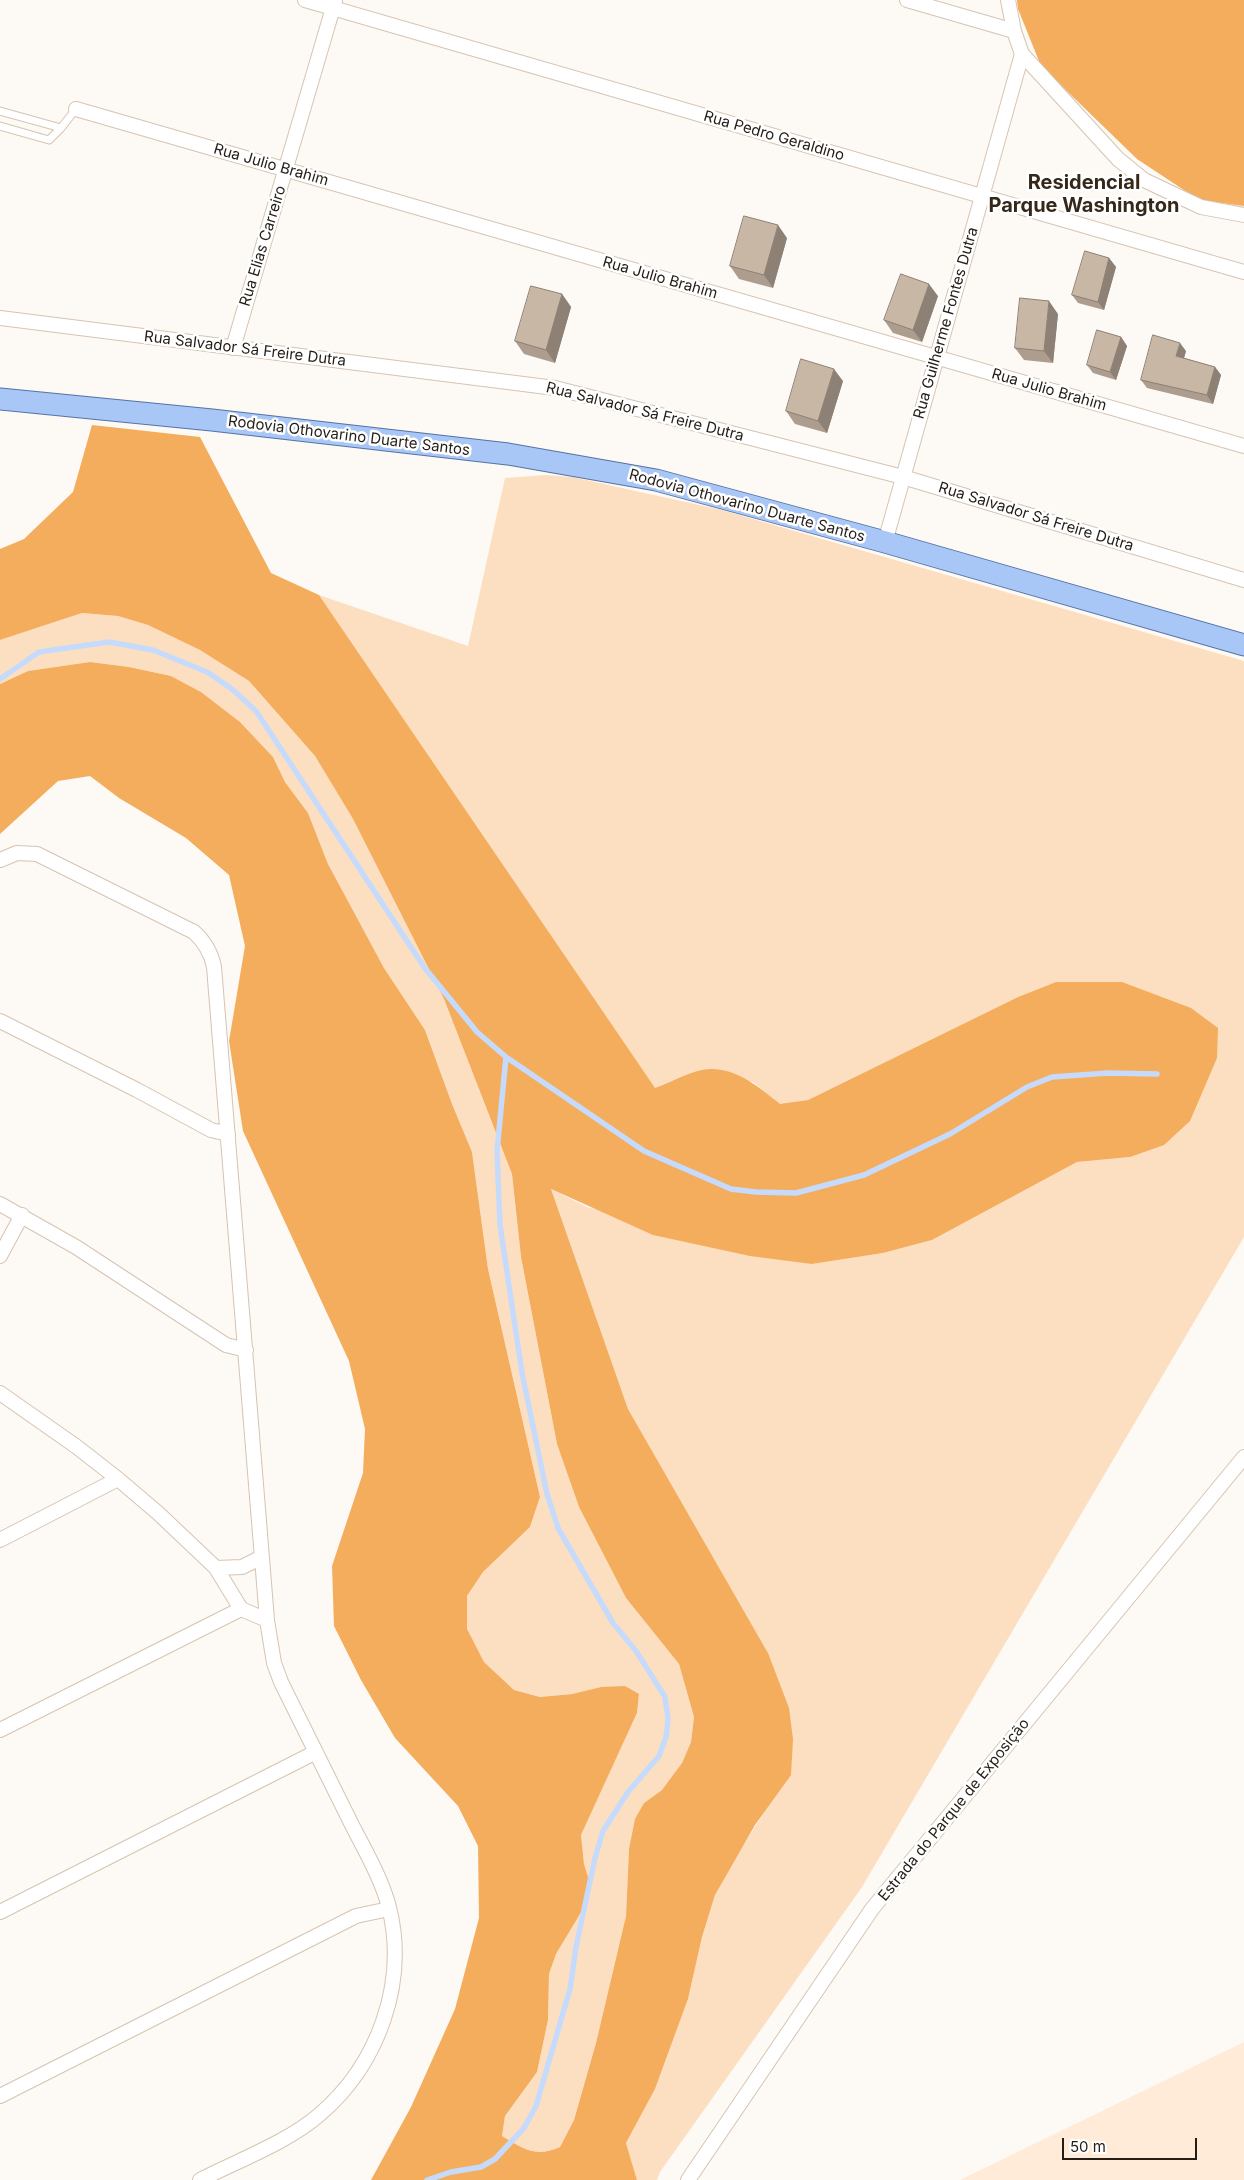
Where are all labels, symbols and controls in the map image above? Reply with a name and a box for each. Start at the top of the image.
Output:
street label: Rua Pedro Geraldino [702,107,846,165]
street label: Rua Julio Brahim [212,140,330,190]
district label: Residencial Parque Washington [989,171,1179,218]
street label: Rua Elias Carreiro [236,183,290,309]
street label: Rua Guilherme Fontes Dutra [910,225,982,421]
street label: Rua Julio Brahim [601,253,719,303]
street label: Rua Salvador Sá Freire Dutra [143,328,347,370]
street label: Rua Julio Brahim [990,365,1108,415]
street label: Rua Salvador Sá Freire Dutra [544,379,746,445]
street label: Rodovia Othovarino Duarte Santos [227,412,471,460]
street label: Rodovia Othovarino Duarte Santos [627,466,867,546]
street label: Rua Salvador Sá Freire Dutra [936,479,1136,555]
street label: Estrada do Parque de Exposição [875,1715,1033,1905]
scale bar [1064,2128,1199,2160]
text: 50 m [1070,2137,1106,2156]

